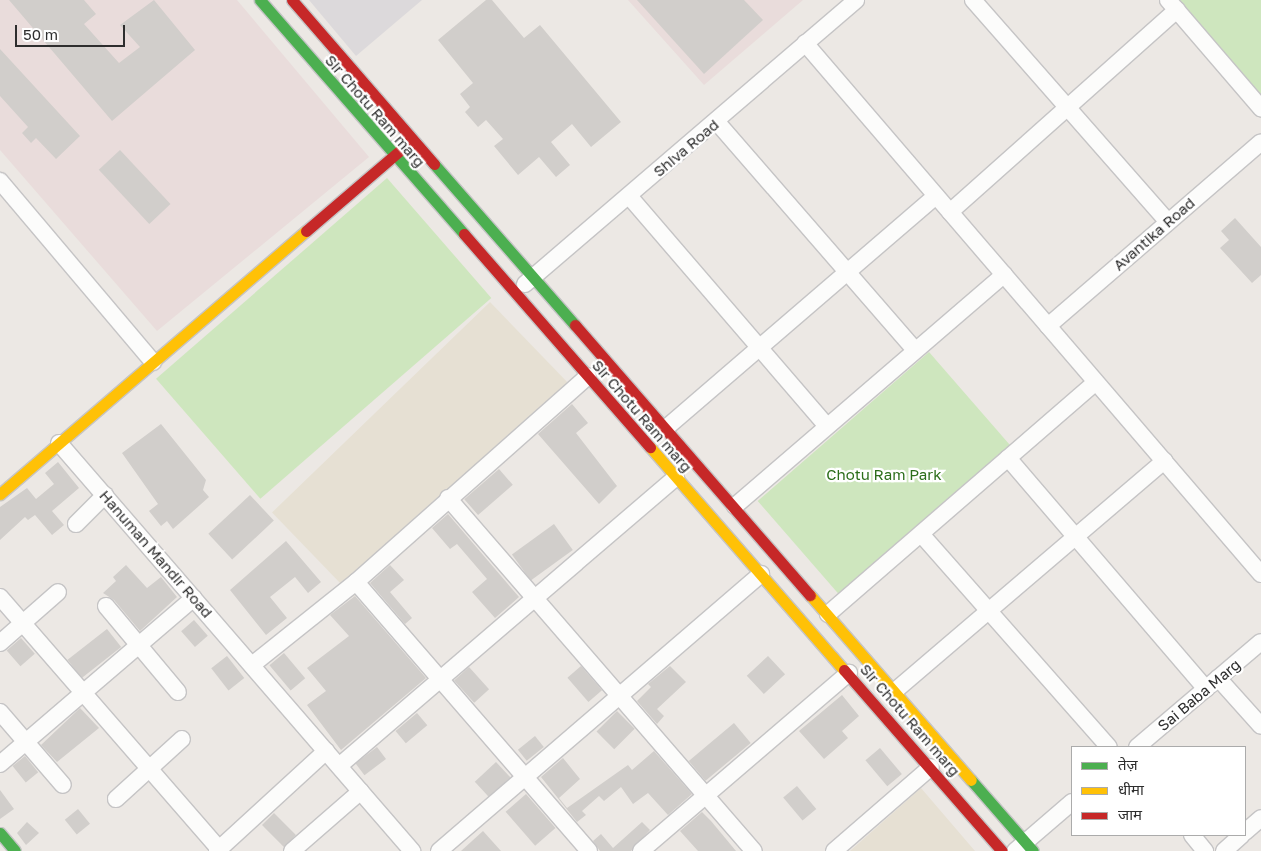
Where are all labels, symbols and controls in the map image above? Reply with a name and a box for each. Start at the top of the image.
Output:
scale bar [18,15,128,47]
text: 50 m [23,25,58,43]
street label: Sir Chotu Ram marg [321,51,429,171]
street label: Shiva Road [650,115,722,181]
street label: Avantika Road [1110,194,1198,274]
street label: Sir Chotu Ram marg [588,356,696,476]
park label: Chotu Ram Park [826,466,942,484]
street label: Hanuman Mandir Road [96,487,216,621]
street label: Sai Baba Marg [1154,655,1244,735]
street label: Sir Chotu Ram marg [856,660,964,780]
legend [1071,746,1246,836]
text: तेज़ [1118,755,1138,773]
text: धीमा [1118,780,1144,798]
text: जाम [1118,805,1142,823]

